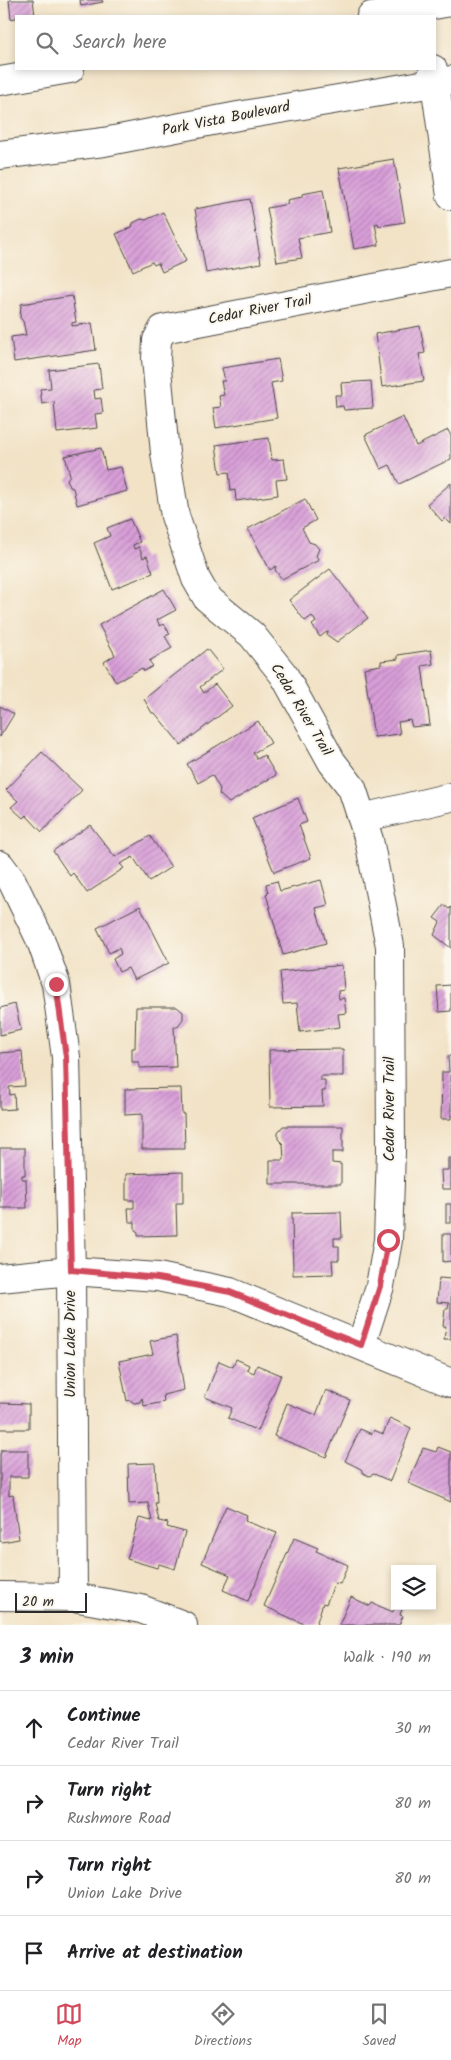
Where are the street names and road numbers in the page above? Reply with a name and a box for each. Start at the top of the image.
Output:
street label: Park Vista Boulevard [160,95,293,143]
street label: Cedar River Trail [206,288,314,332]
street label: Cedar River Trail [264,659,338,761]
street label: Cedar River Trail [378,1056,402,1161]
street label: Union Lake Drive [59,1290,83,1398]

